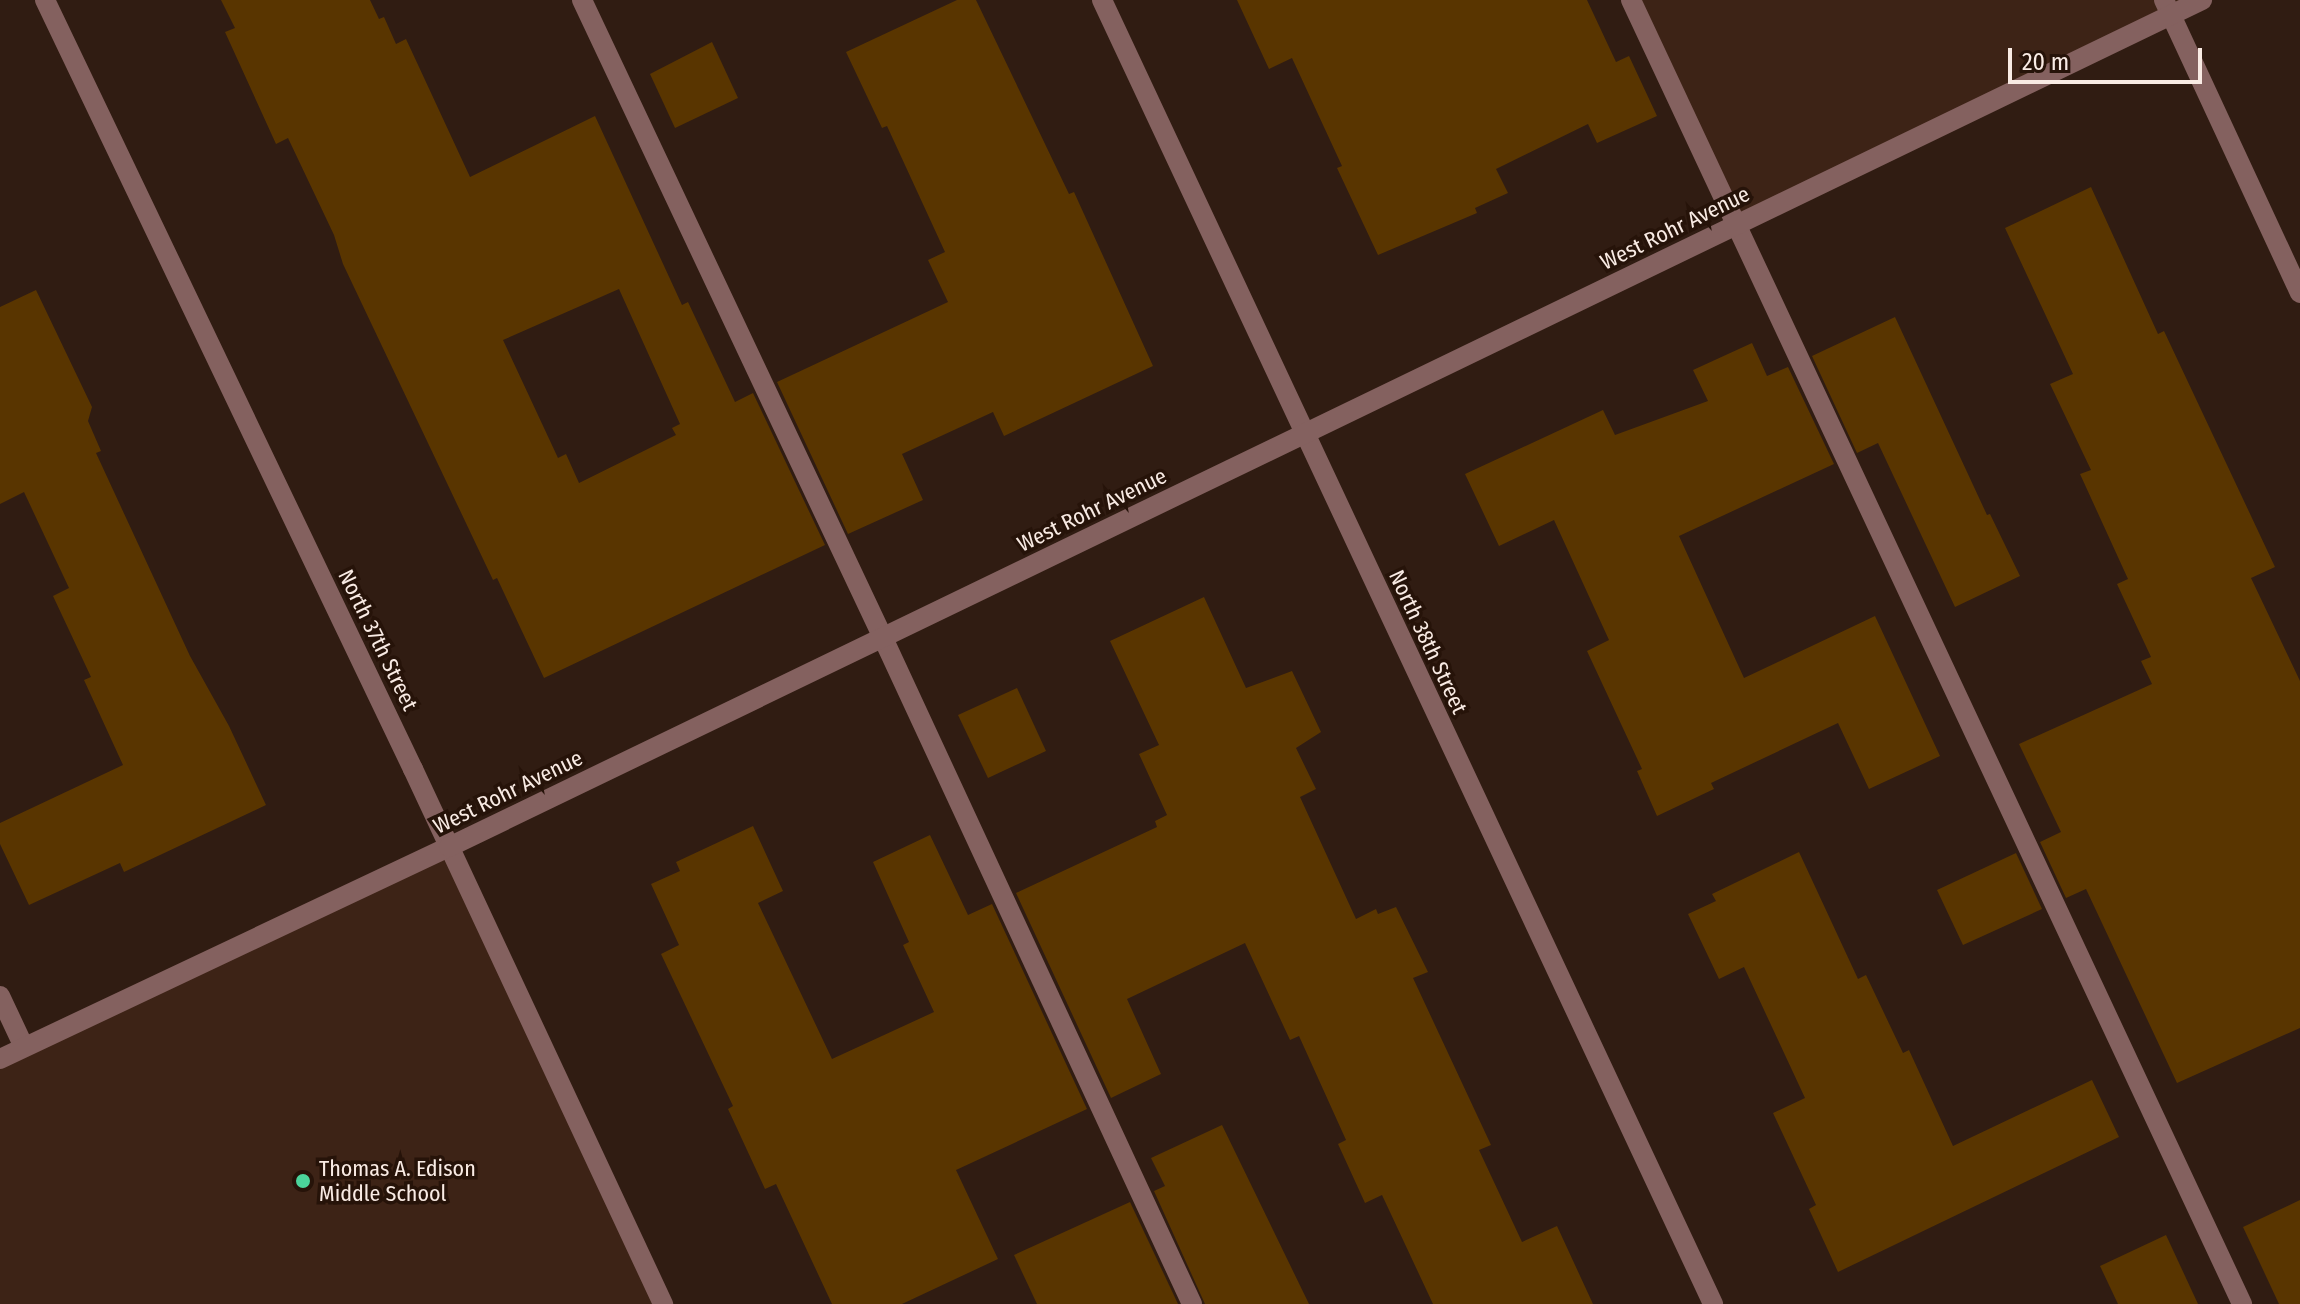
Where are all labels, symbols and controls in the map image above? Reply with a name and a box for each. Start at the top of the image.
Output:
scale bar [2012,32,2206,82]
text: 20 m [2022,48,2069,76]
street label: West Rohr Avenue [1596,180,1754,276]
street label: West Rohr Avenue [1013,462,1171,558]
street label: North 37th Street [333,565,423,715]
street label: North 38th Street [1383,566,1473,718]
street label: West Rohr Avenue [429,744,587,840]
place label: Thomas A. Edison Middle School [319,1155,476,1206]
marker: Thomas A. Edison Middle School [294,1172,312,1190]

